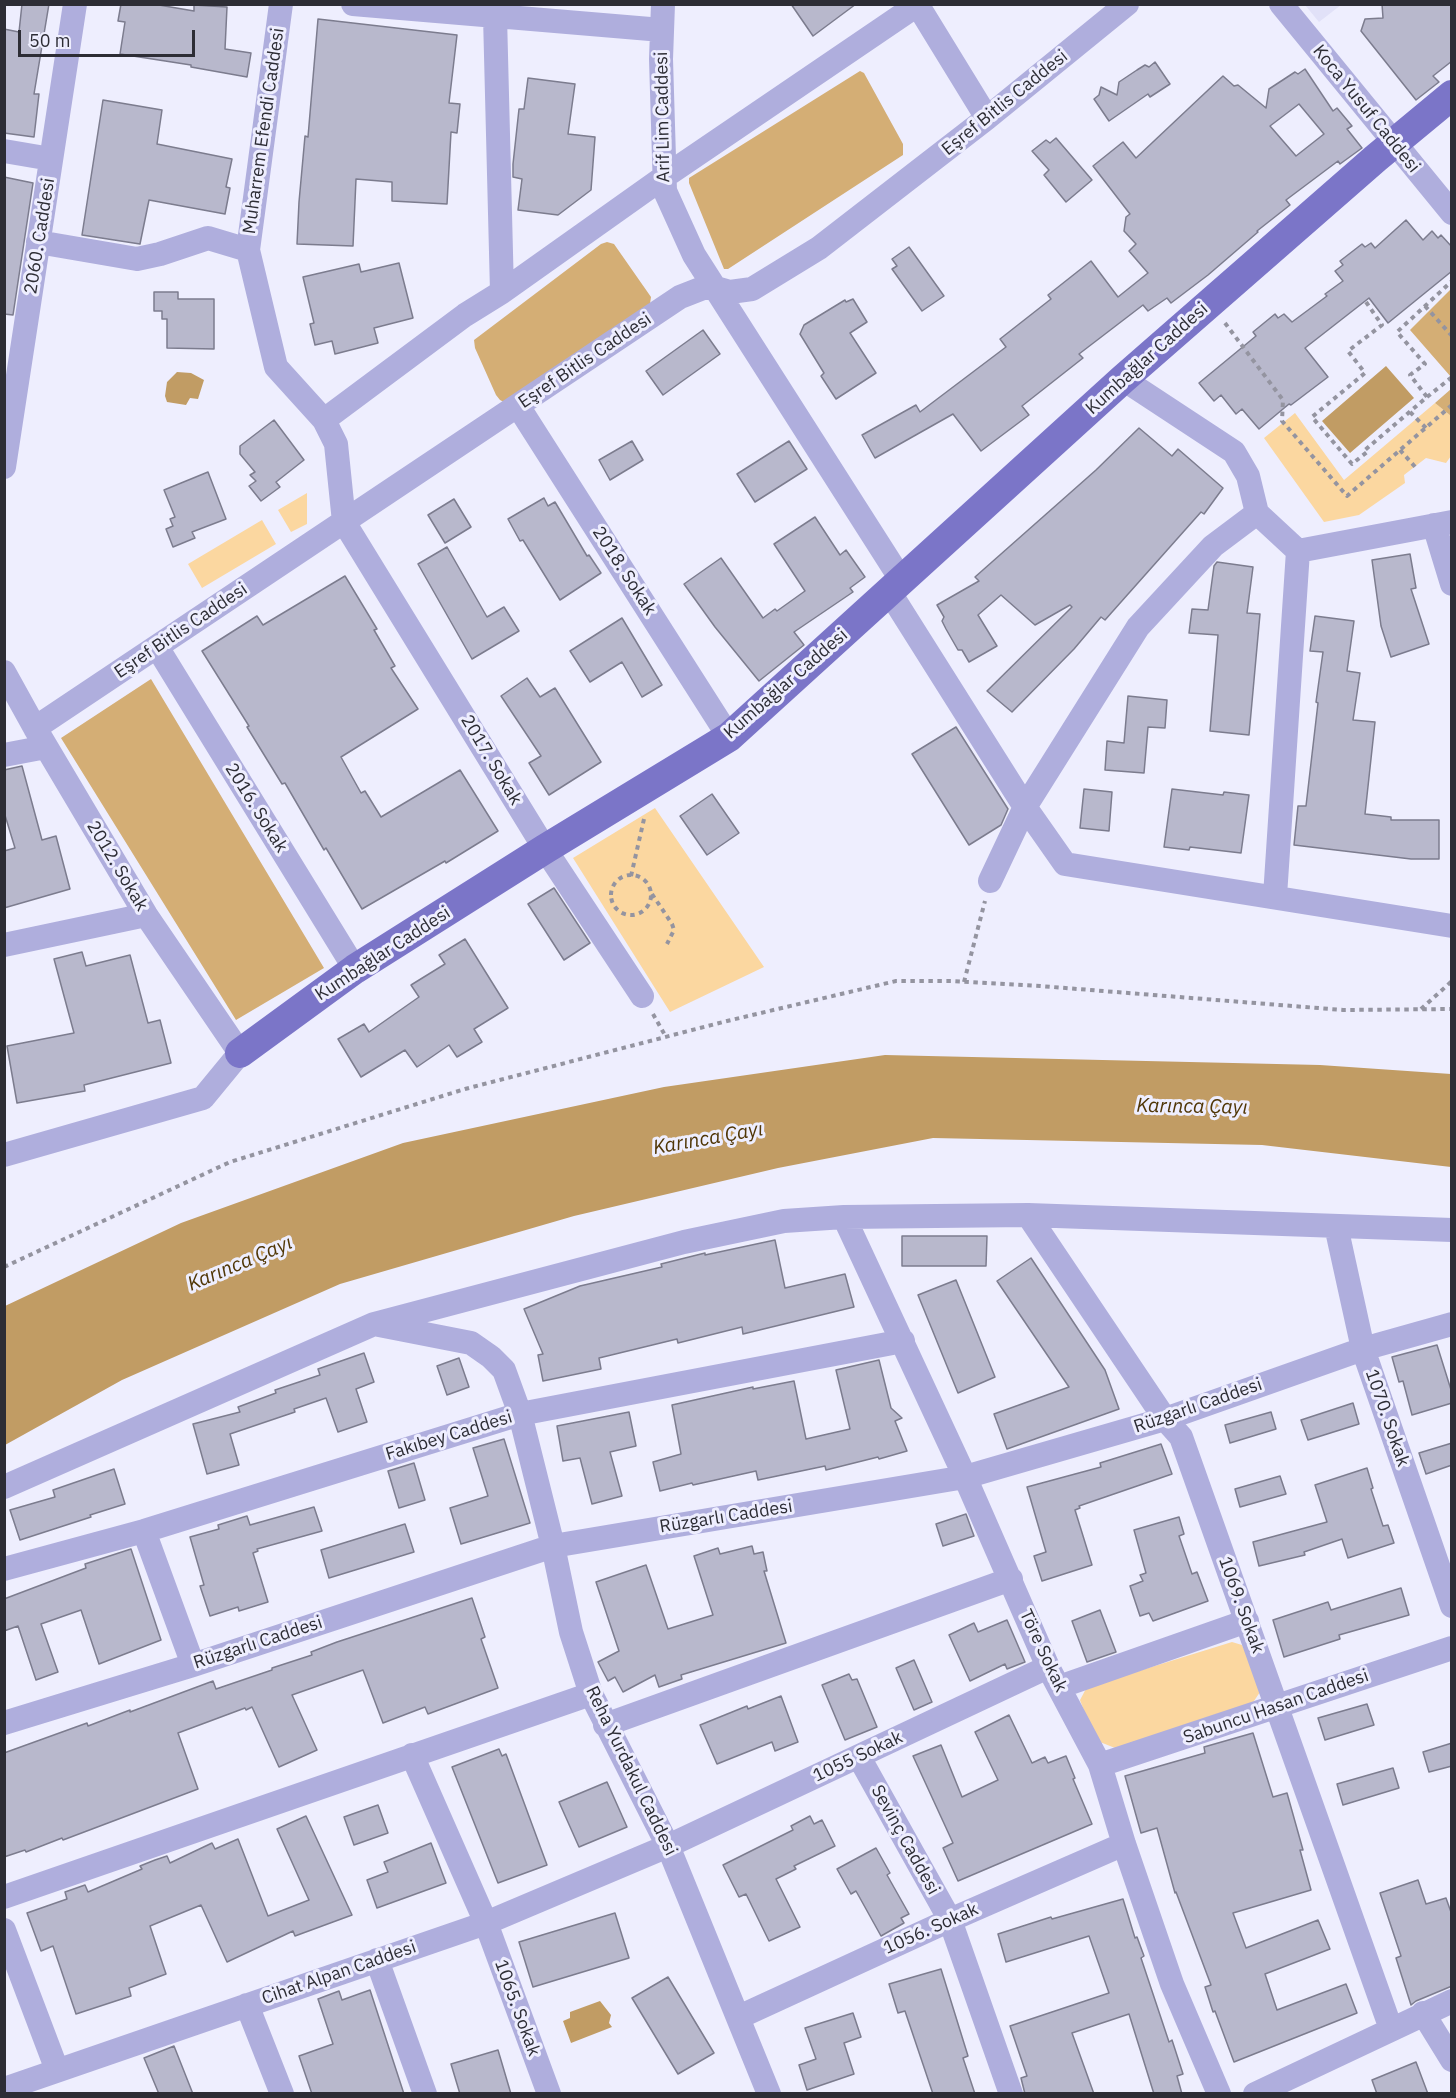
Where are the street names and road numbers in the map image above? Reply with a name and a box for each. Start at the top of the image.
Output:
street label: Muharrem Efendi Caddesi [239,27,289,235]
street label: Koca Yusuf Caddesi [1308,41,1424,177]
street label: Eşref Bitlis Caddesi [938,46,1072,160]
street label: Arif Lim Caddesi [651,51,675,183]
street label: 2060. Caddesi [20,176,60,296]
street label: Kumbağlar Caddesi [1081,298,1213,420]
street label: Eşref Bitlis Caddesi [514,309,656,413]
street label: 2018. Sokak [587,523,661,619]
street label: Eşref Bitlis Caddesi [110,579,252,683]
street label: Kumbağlar Caddesi [720,624,852,744]
street label: 2017. Sokak [456,711,526,809]
street label: 2016. Sokak [220,759,292,857]
street label: 2012. Sokak [82,817,152,915]
street label: Kumbağlar Caddesi [311,902,455,1006]
street label: 1070. Sokak [1360,1367,1414,1469]
street label: Rüzgarlı Caddesi [1131,1374,1265,1438]
street label: Fakıbey Caddesi [383,1406,515,1466]
street label: Rüzgarlı Caddesi [658,1496,794,1538]
street label: 1069. Sokak [1214,1554,1268,1656]
street label: Töre Sokak [1014,1606,1072,1696]
street label: Rüzgarlı Caddesi [191,1612,325,1674]
street label: Sabuncu Hasan Caddesi [1181,1665,1371,1749]
street label: Reha Yurdakul Caddesi [581,1683,681,1859]
street label: 1055 Sokak [810,1727,906,1787]
street label: Sevinç Caddesi [866,1781,944,1899]
street label: 1056. Sokak [880,1899,982,1959]
street label: Cihat Alpan Caddesi [259,1936,419,2010]
street label: 1065. Sokak [490,1957,544,2059]

